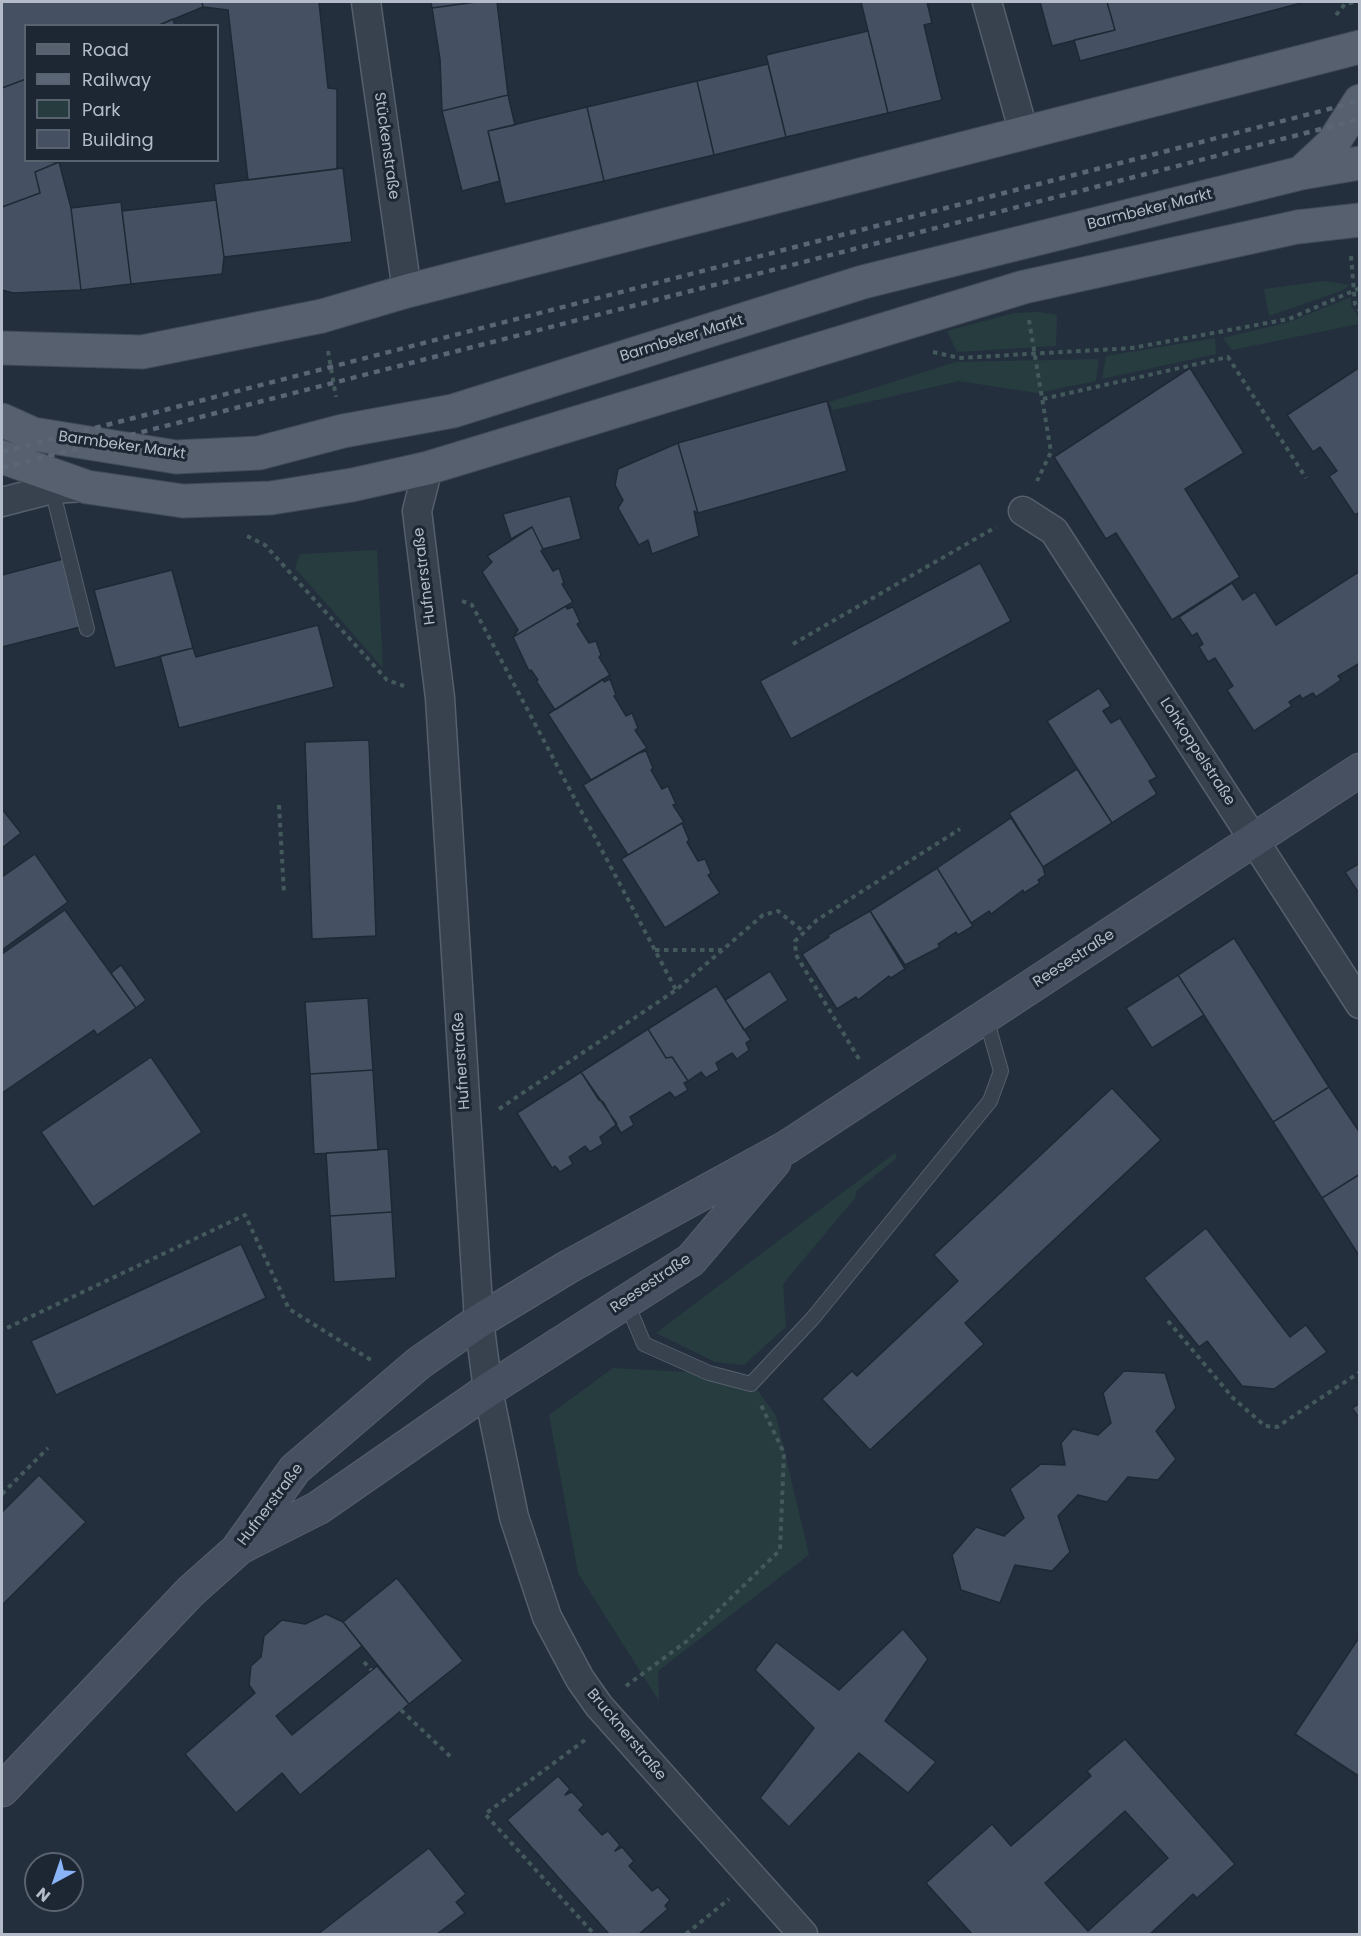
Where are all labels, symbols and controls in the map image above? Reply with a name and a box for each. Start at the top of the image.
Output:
legend [24,24,219,162]
text: Road [82,37,129,62]
text: Railway [82,67,151,92]
street label: Stückenstraße [370,91,402,201]
text: Park [82,97,121,122]
text: Building [82,127,154,152]
street label: Barmbeker Markt [1086,186,1214,234]
street label: Barmbeker Markt [618,312,746,366]
street label: Barmbeker Markt [57,428,187,464]
street label: Hufnerstraße [410,526,440,626]
street label: Lohkoppelstraße [1155,695,1239,809]
street label: Reesestraße [1030,926,1118,992]
street label: Hufnerstraße [450,1012,474,1110]
street label: Reesestraße [607,1250,695,1318]
street label: Hufnerstraße [234,1460,308,1550]
street label: Brucknerstraße [582,1685,670,1785]
north arrow [24,1852,84,1912]
text: N [31,1882,55,1907]

